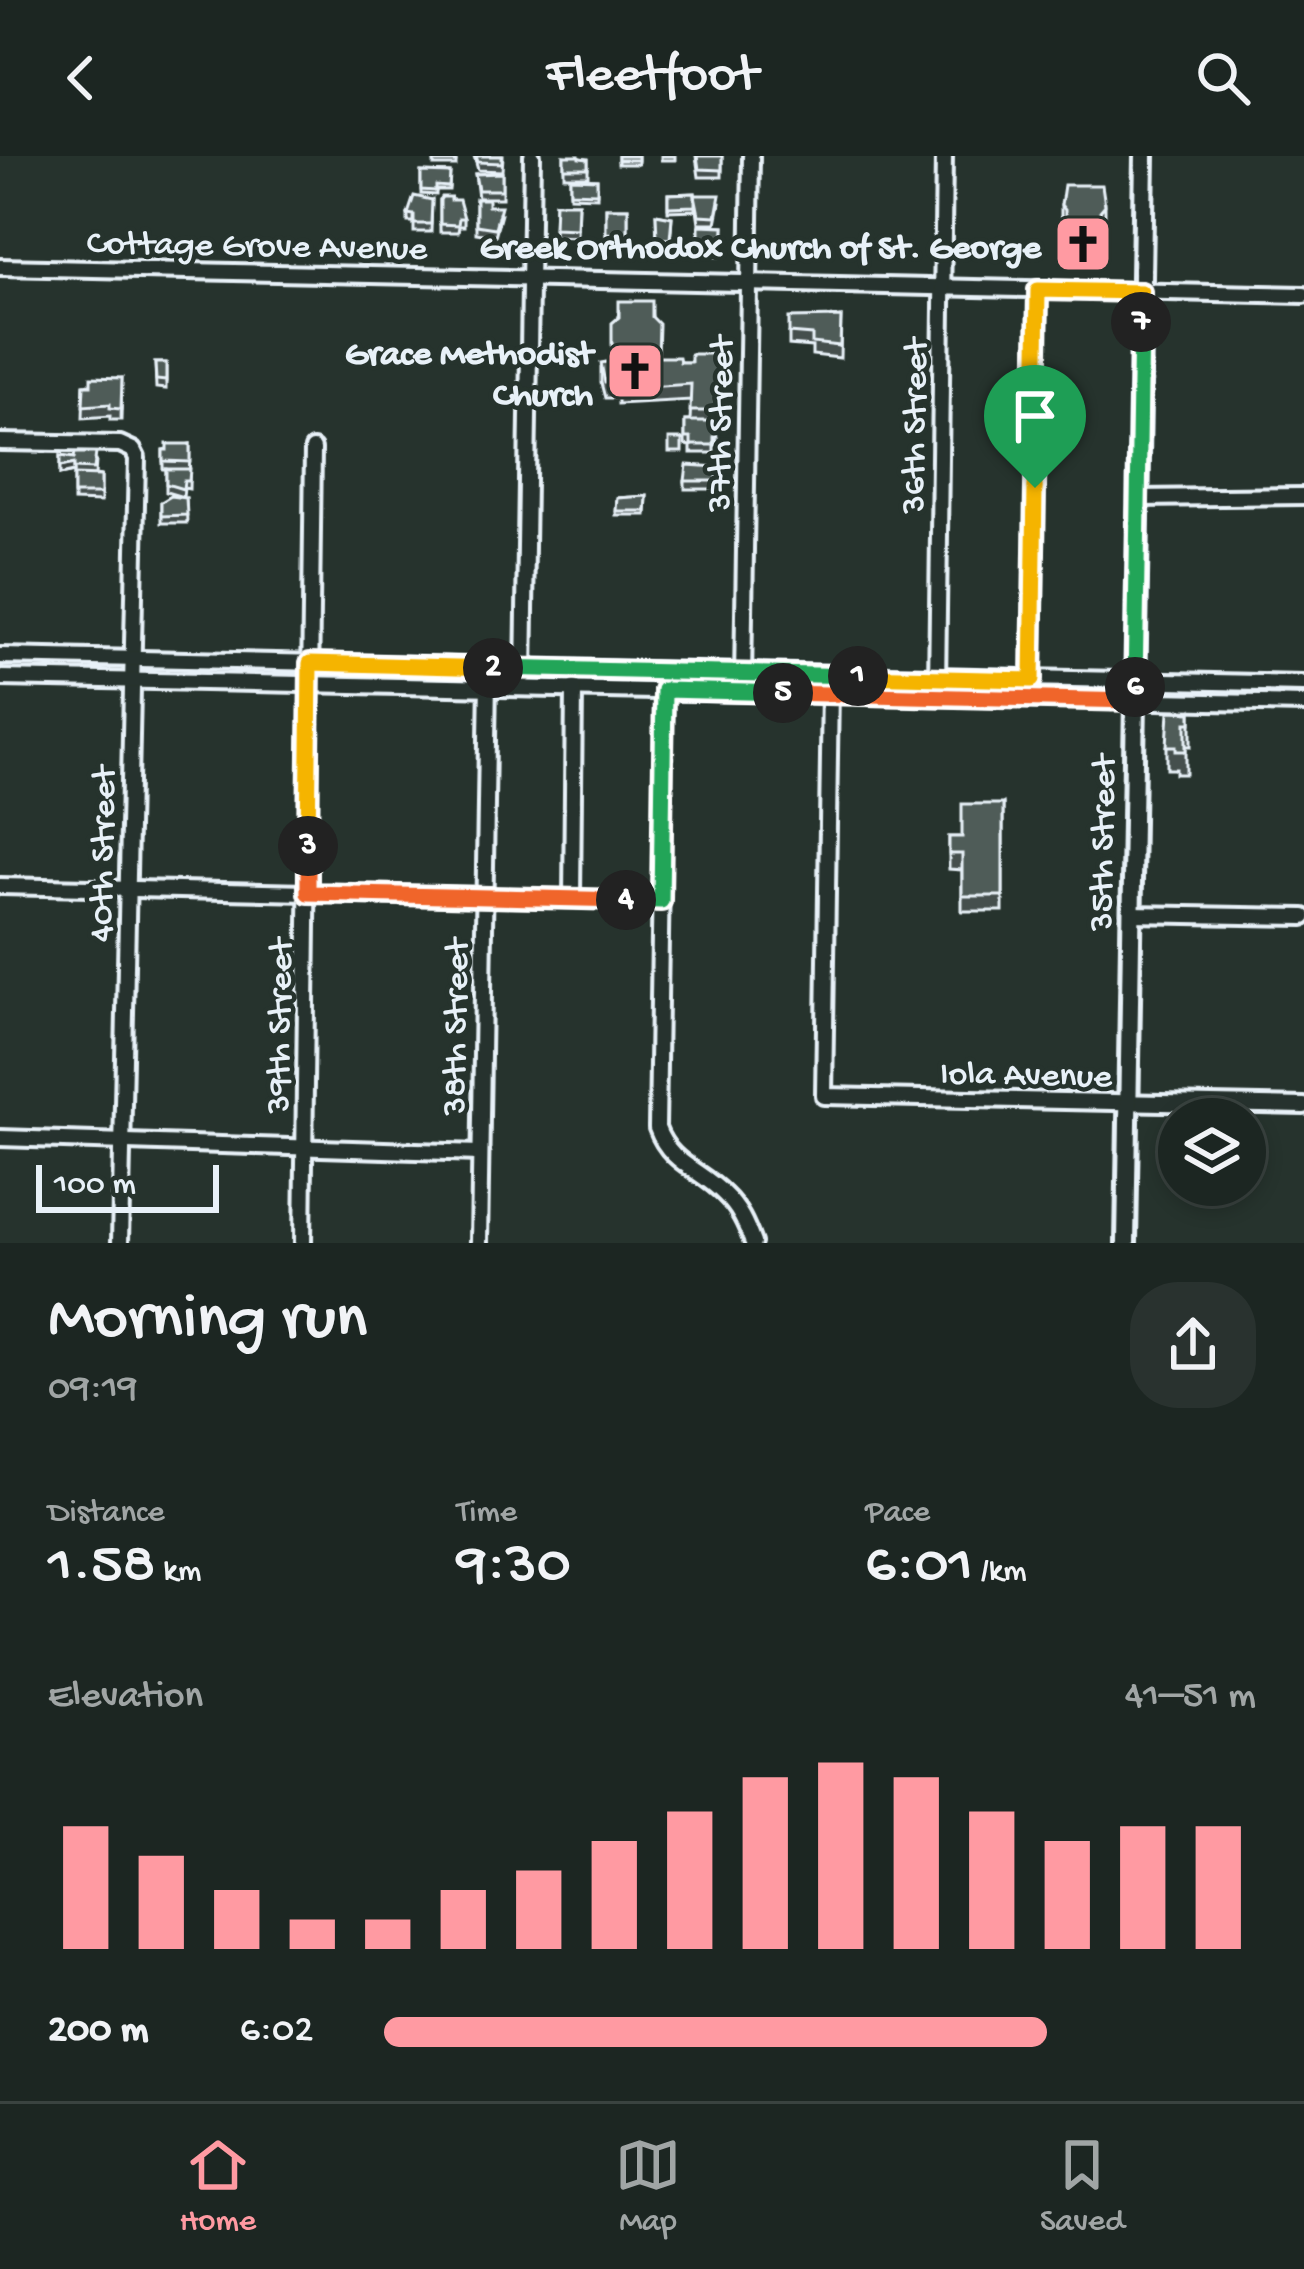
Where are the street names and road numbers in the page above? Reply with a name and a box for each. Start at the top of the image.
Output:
street label: Cottage Grove Avenue [86,224,428,273]
street label: 37th Street [700,332,747,513]
street label: 36th Street [894,335,941,515]
street label: 35th Street [1082,751,1129,933]
street label: 40th Street [82,762,129,942]
street label: 39th Street [259,935,306,1115]
street label: 38th Street [435,935,482,1117]
street label: Iola Avenue [940,1055,1113,1101]

